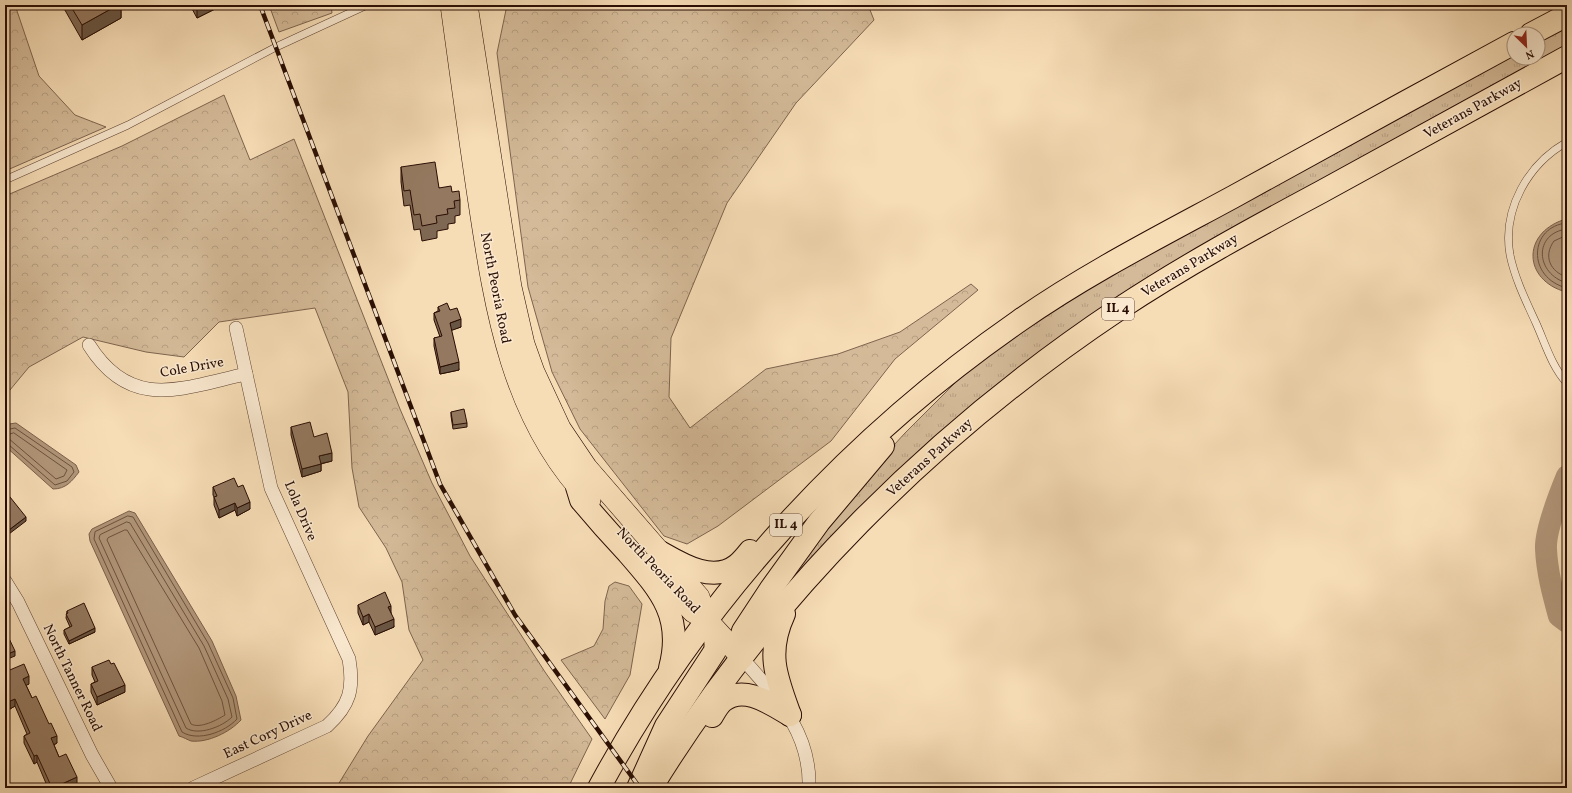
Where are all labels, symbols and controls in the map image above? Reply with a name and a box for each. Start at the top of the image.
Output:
north arrow [1506,26,1546,66]
text: N [1523,45,1536,62]
street label: Veterans Parkway [1420,74,1526,144]
street label: Veterans Parkway [1138,229,1242,302]
street label: North Peoria Road [475,231,515,345]
road number: IL 4 [1102,298,1134,320]
street label: Cole Drive [159,353,226,383]
street label: Veterans Parkway [883,414,977,502]
street label: Lola Drive [279,478,321,544]
road number: IL 4 [770,514,802,536]
street label: North Peoria Road [612,524,704,618]
street label: North Tanner Road [38,621,106,735]
street label: East Cory Drive [221,706,316,764]

